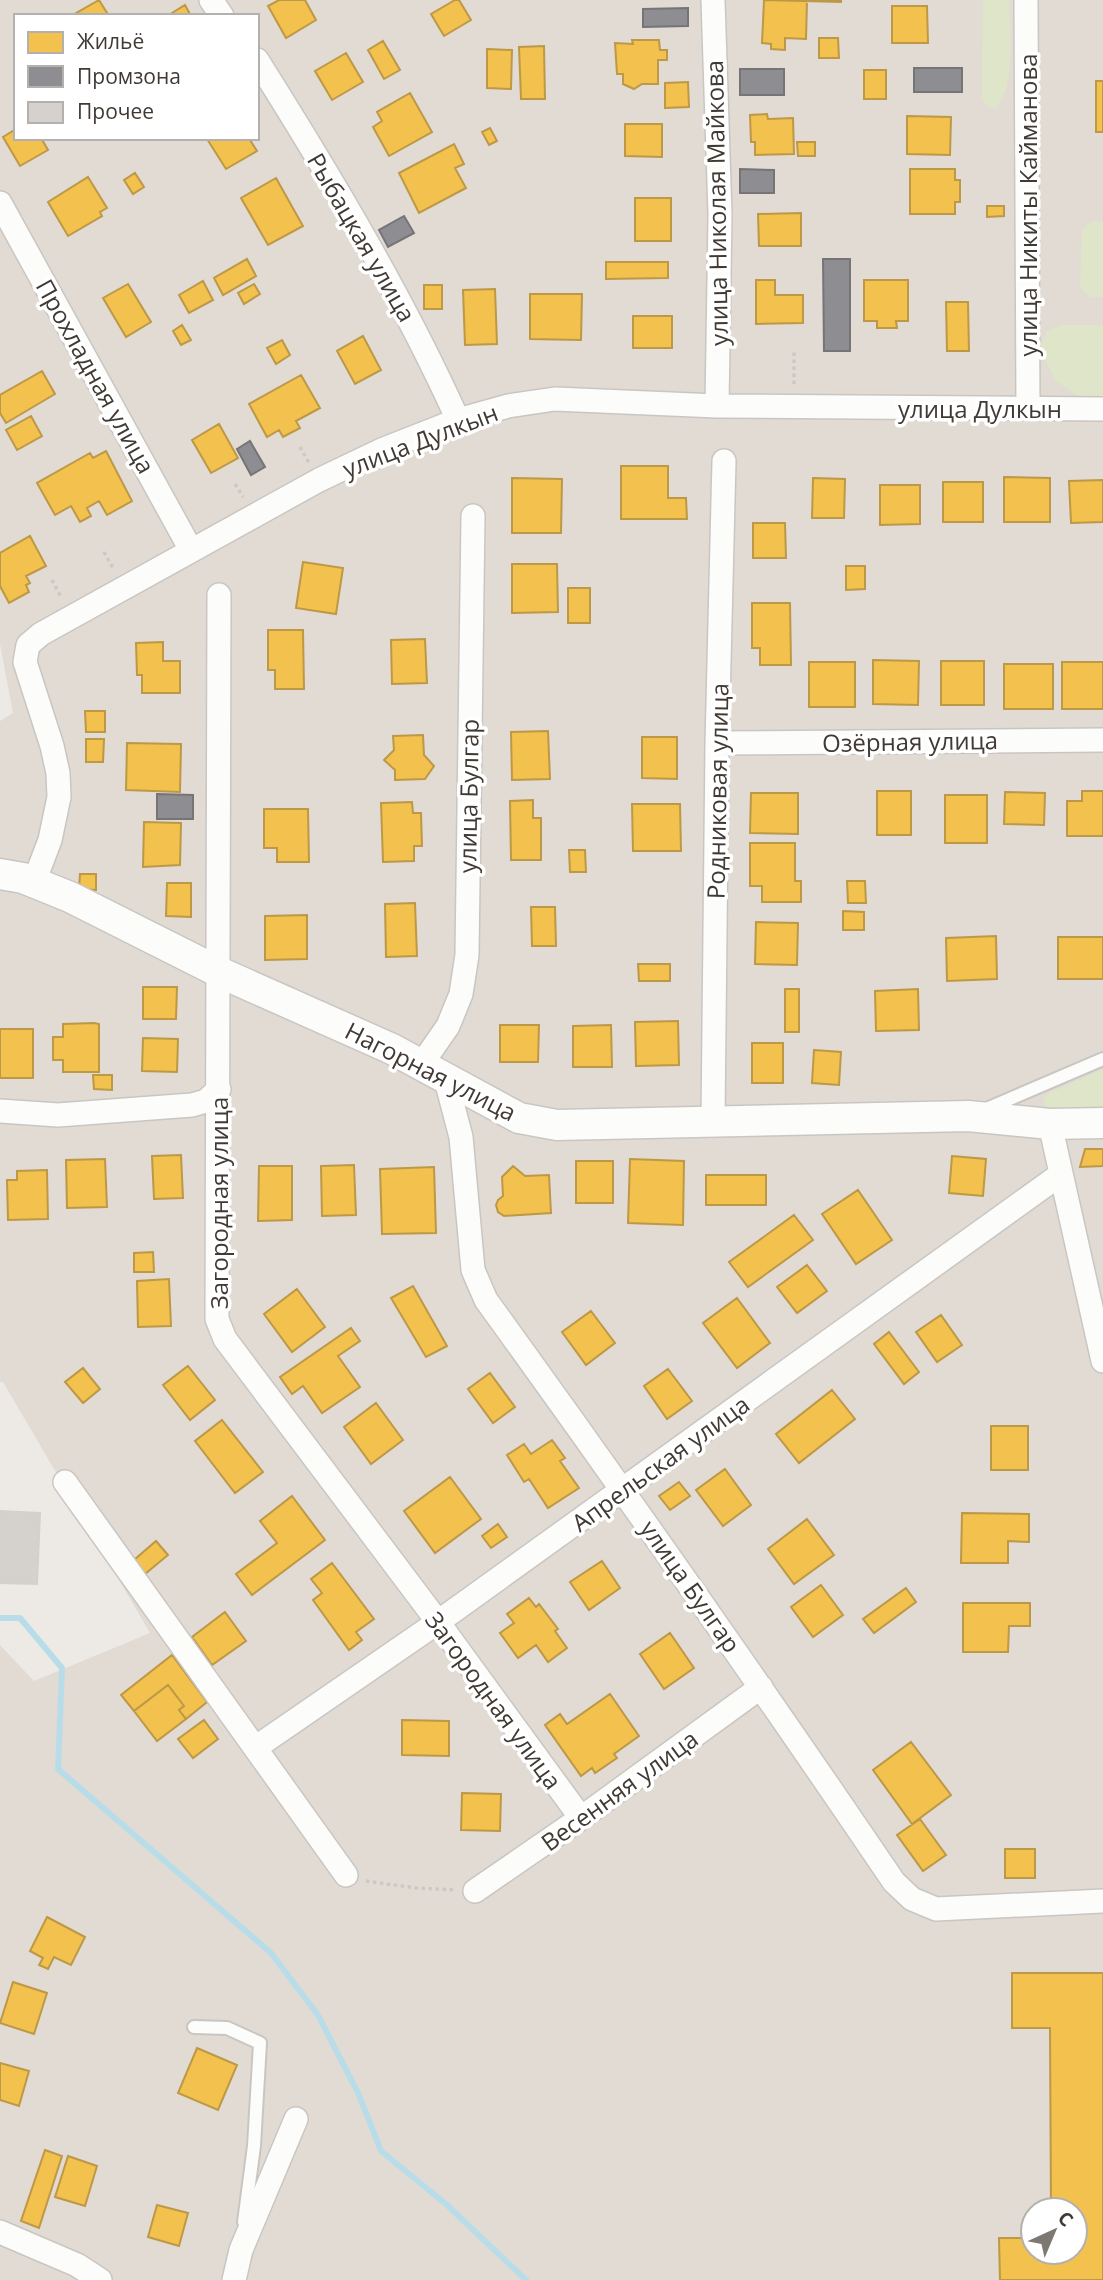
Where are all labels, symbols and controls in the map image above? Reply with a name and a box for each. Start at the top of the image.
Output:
legend [14,14,259,140]
text: Жильё [77,27,144,55]
street label: улица Никиты Кайманова [1011,53,1044,357]
street label: улица Николая Майкова [697,60,735,346]
text: Промзона [77,62,181,90]
text: Прочее [77,97,154,125]
street label: Рыбацкая улица [300,146,424,328]
street label: Прохладная улица [29,273,163,479]
street label: улица Дулкын [898,392,1062,425]
street label: улица Дулкын [338,395,502,485]
street label: Родниковая улица [699,683,735,899]
street label: улица Булгар [450,719,486,873]
street label: Озёрная улица [822,723,998,759]
street label: Нагорная улица [340,1014,522,1128]
street label: Загородная улица [202,1097,235,1309]
street label: Апрельская улица [564,1387,756,1539]
street label: улица Булгар [633,1513,749,1659]
street label: Загородная улица [418,1604,570,1796]
street label: Весенняя улица [534,1722,704,1858]
north arrow [1019,2196,1089,2266]
text: С [1052,2205,1079,2232]

